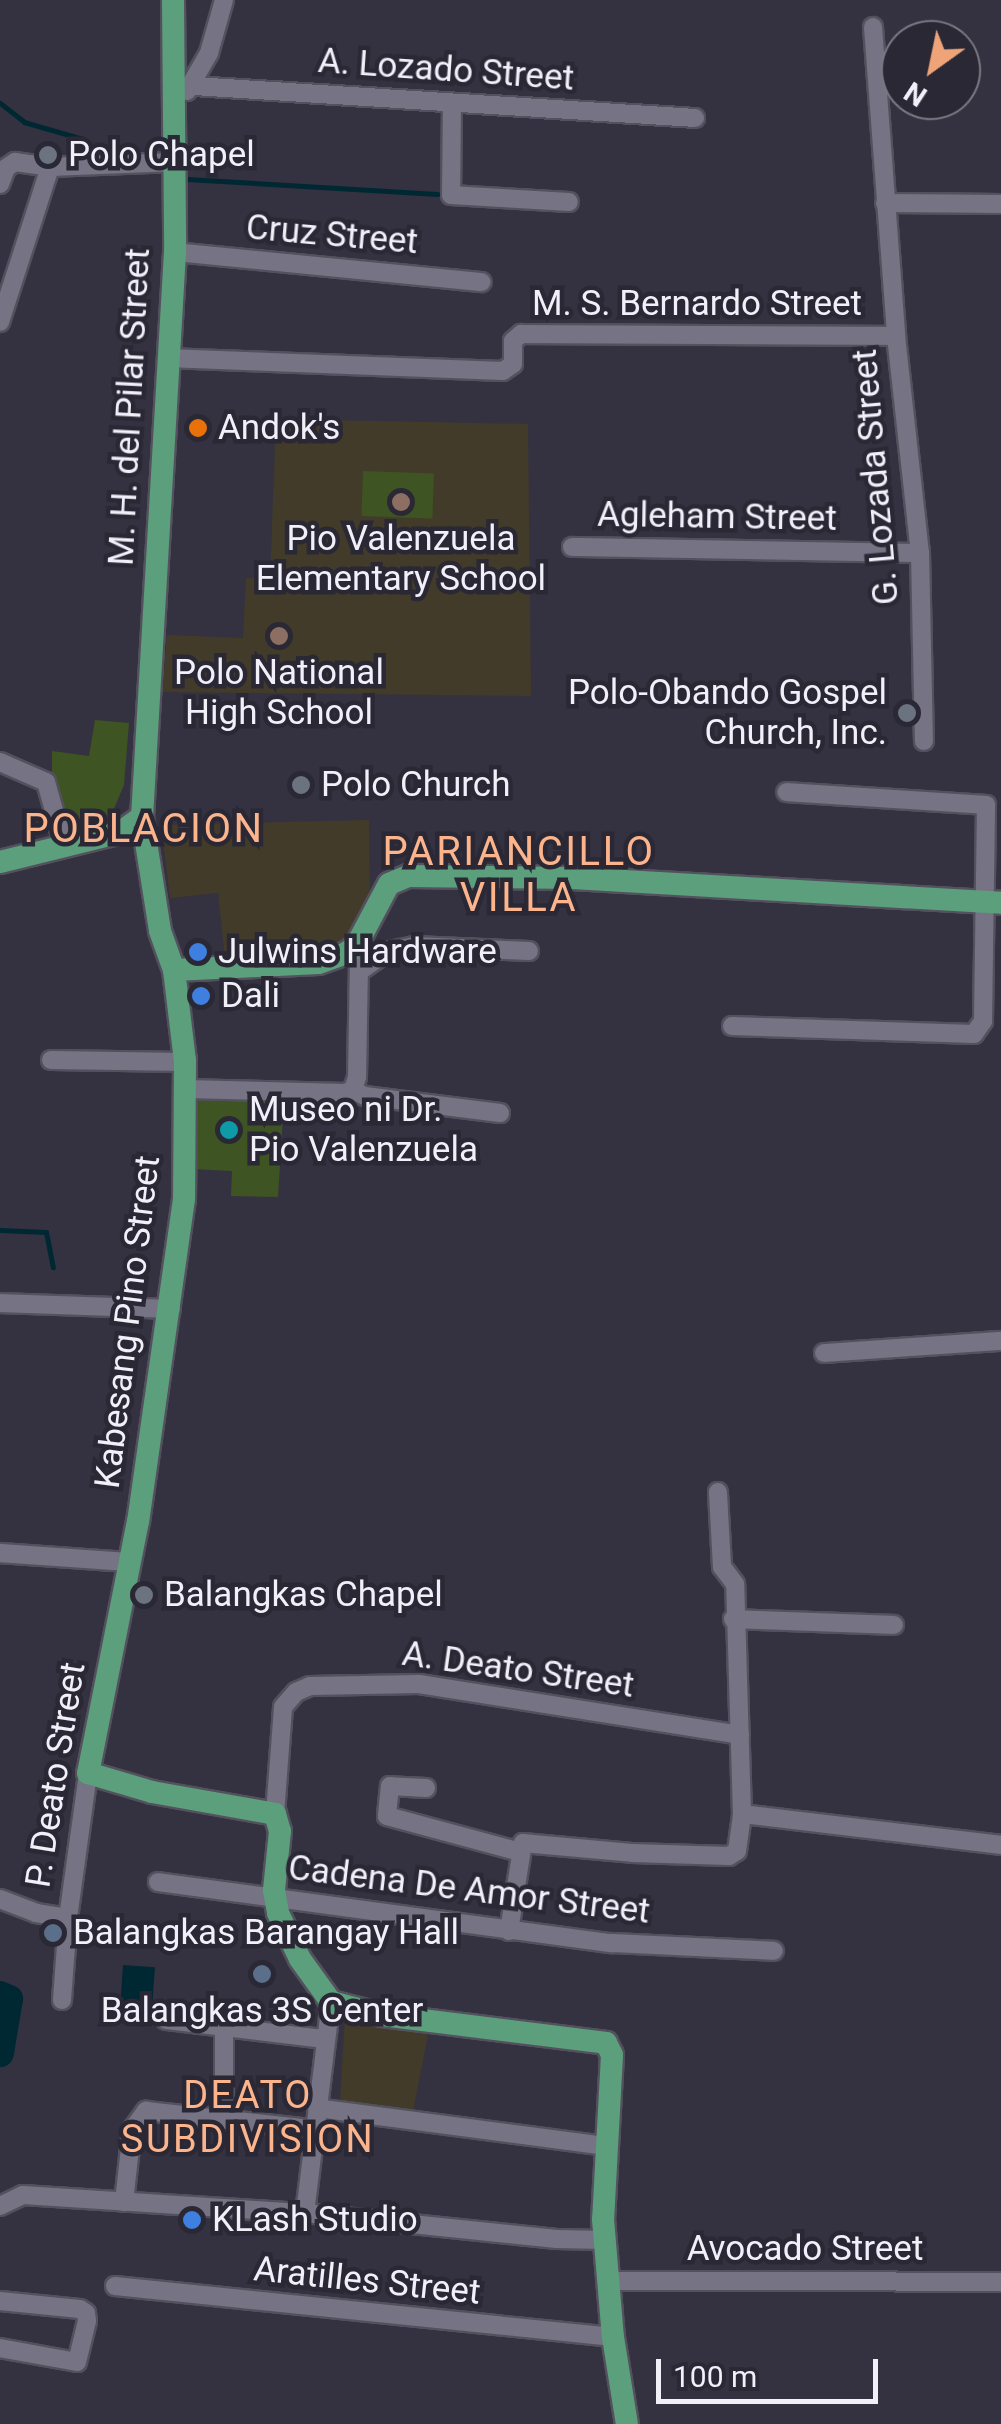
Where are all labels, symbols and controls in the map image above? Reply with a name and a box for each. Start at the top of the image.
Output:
north arrow [881,20,981,120]
street label: A. Lozado Street [317,40,575,100]
text: N [898,75,933,113]
place label: Polo Chapel [68,134,255,176]
marker: Polo Chapel [37,144,59,166]
street label: Cruz Street [244,207,420,263]
street label: M. H. del Pilar Street [101,247,159,567]
street label: M. S. Bernardo Street [532,283,862,325]
street label: G. Lozada Street [844,347,908,607]
place label: Andok's [218,407,340,449]
marker: Andok's [187,417,209,439]
marker: Pio Valenzuela Elementary School [390,491,412,513]
street label: Agleham Street [597,494,837,540]
place label: Pio Valenzuela Elementary School [256,518,546,600]
marker: Polo National High School [268,625,290,647]
place label: Polo National High School [174,652,384,734]
place label: Polo-Obando Gospel Church, Inc. [568,672,887,754]
marker: Polo-Obando Gospel Church, Inc. [896,702,918,724]
place label: Polo Church [321,764,510,806]
marker: Polo Church [290,774,312,796]
district label: POBLACION [24,805,264,853]
district label: PARIANCILLO VILLA [383,828,655,922]
place label: Julwins Hardware [218,931,497,973]
marker: Julwins Hardware [187,941,209,963]
place label: Dali [221,975,280,1017]
marker: Dali [190,985,212,1007]
place label: Museo ni Dr. Pio Valenzuela [249,1089,478,1171]
marker: Museo ni Dr. Pio Valenzuela [218,1119,240,1141]
street label: Kabesang Pino Street [87,1153,169,1491]
place label: Balangkas Chapel [164,1574,443,1616]
marker: Balangkas Chapel [133,1584,155,1606]
street label: A. Deato Street [400,1633,636,1707]
street label: P. Deato Street [17,1660,95,1890]
street label: Cadena De Amor Street [286,1847,652,1933]
place label: Balangkas Barangay Hall [73,1912,459,1954]
marker: Balangkas Barangay Hall [42,1922,64,1944]
marker: Balangkas 3S Center [251,1963,273,1985]
place label: Balangkas 3S Center [101,1990,423,2032]
district label: DEATO SUBDIVISION [121,2073,375,2162]
place label: KLash Studio [212,2199,418,2241]
marker: KLash Studio [181,2209,203,2231]
street label: Avocado Street [687,2228,923,2270]
street label: Aratilles Street [252,2248,482,2314]
scale bar [661,2339,884,2401]
text: 100 m [673,2359,757,2394]

